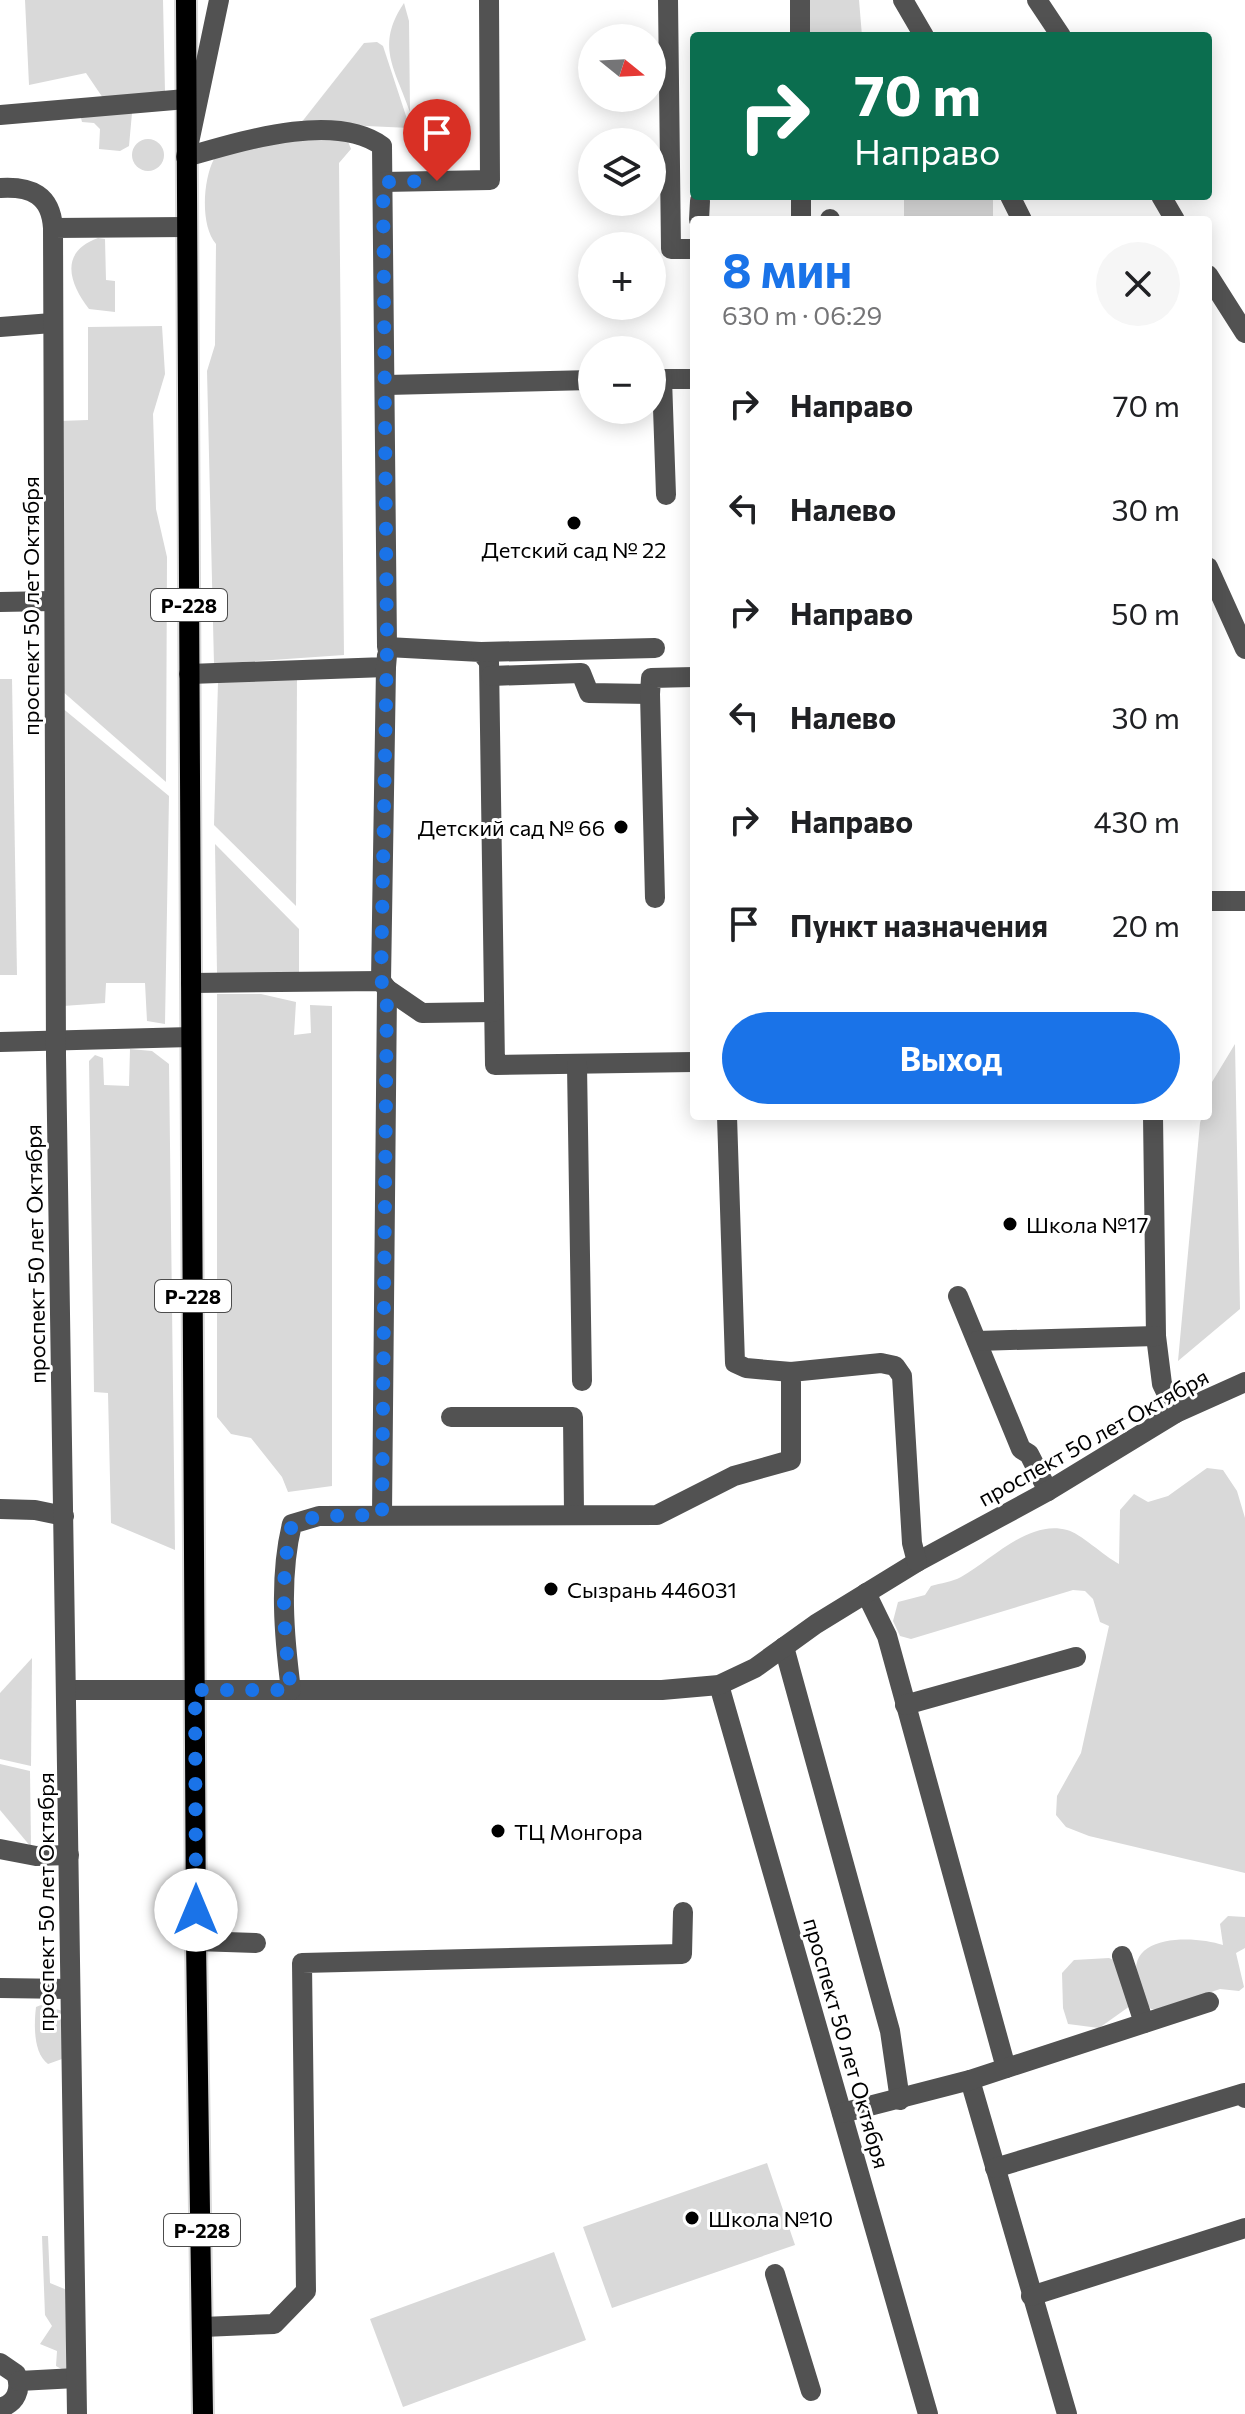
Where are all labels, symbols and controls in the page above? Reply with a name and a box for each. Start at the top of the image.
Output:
north arrow [578,24,666,112]
map controls [578,24,666,424]
text: 70 m [854,59,981,128]
icon: right [722,64,826,168]
pin [403,99,471,181]
icon: arrive [415,111,459,155]
button: layers [578,128,666,216]
text: Направо [854,128,1000,172]
button: + [578,232,666,320]
text: 8 мин [722,239,852,298]
button: close [1096,242,1180,326]
text: 630 m · 06:29 [722,299,882,330]
button: − [578,336,666,424]
icon: right [722,382,766,426]
text: Направо [790,386,913,423]
text: 70 m [1113,386,1180,423]
street label: проспект 50 лет Октября [17,476,44,736]
icon: left [722,486,766,530]
text: Налево [790,490,896,527]
text: 30 m [1111,490,1180,527]
marker: Детский сад № 22 [565,514,583,532]
place label: Детский сад № 22 [482,536,666,563]
road number: Р-228 [151,589,227,621]
icon: right [722,590,766,634]
text: Направо [790,594,913,631]
text: 50 m [1111,594,1180,631]
icon: left [722,694,766,738]
text: Налево [790,698,896,735]
text: 30 m [1111,698,1180,735]
icon: right [722,798,766,842]
text: Направо [790,802,913,839]
text: 430 m [1093,802,1180,839]
place label: Детский сад № 66 [418,814,605,841]
marker: Детский сад № 66 [612,818,630,836]
icon: arrive [722,902,766,946]
text: Пункт назначения [790,906,1048,943]
text: 20 m [1112,906,1180,943]
button: Выход [722,1012,1180,1104]
street label: проспект 50 лет Октября [19,1124,51,1384]
place label: Школа №17 [1026,1211,1148,1238]
marker: Школа №17 [1001,1215,1019,1233]
road number: Р-228 [155,1280,231,1312]
street label: проспект 50 лет Октября [973,1362,1213,1512]
place label: Сызрань 446031 [567,1576,737,1603]
marker: Сызрань 446031 [542,1580,560,1598]
street label: проспект 50 лет Октября [32,1772,59,2032]
place label: ТЦ Монгора [514,1818,643,1845]
marker: ТЦ Монгора [489,1822,507,1840]
position arrow [154,1868,238,1952]
street label: проспект 50 лет Октября [798,1915,896,2171]
place label: Школа №10 [708,2205,833,2232]
marker: Школа №10 [683,2209,701,2227]
road number: Р-228 [164,2214,240,2246]

